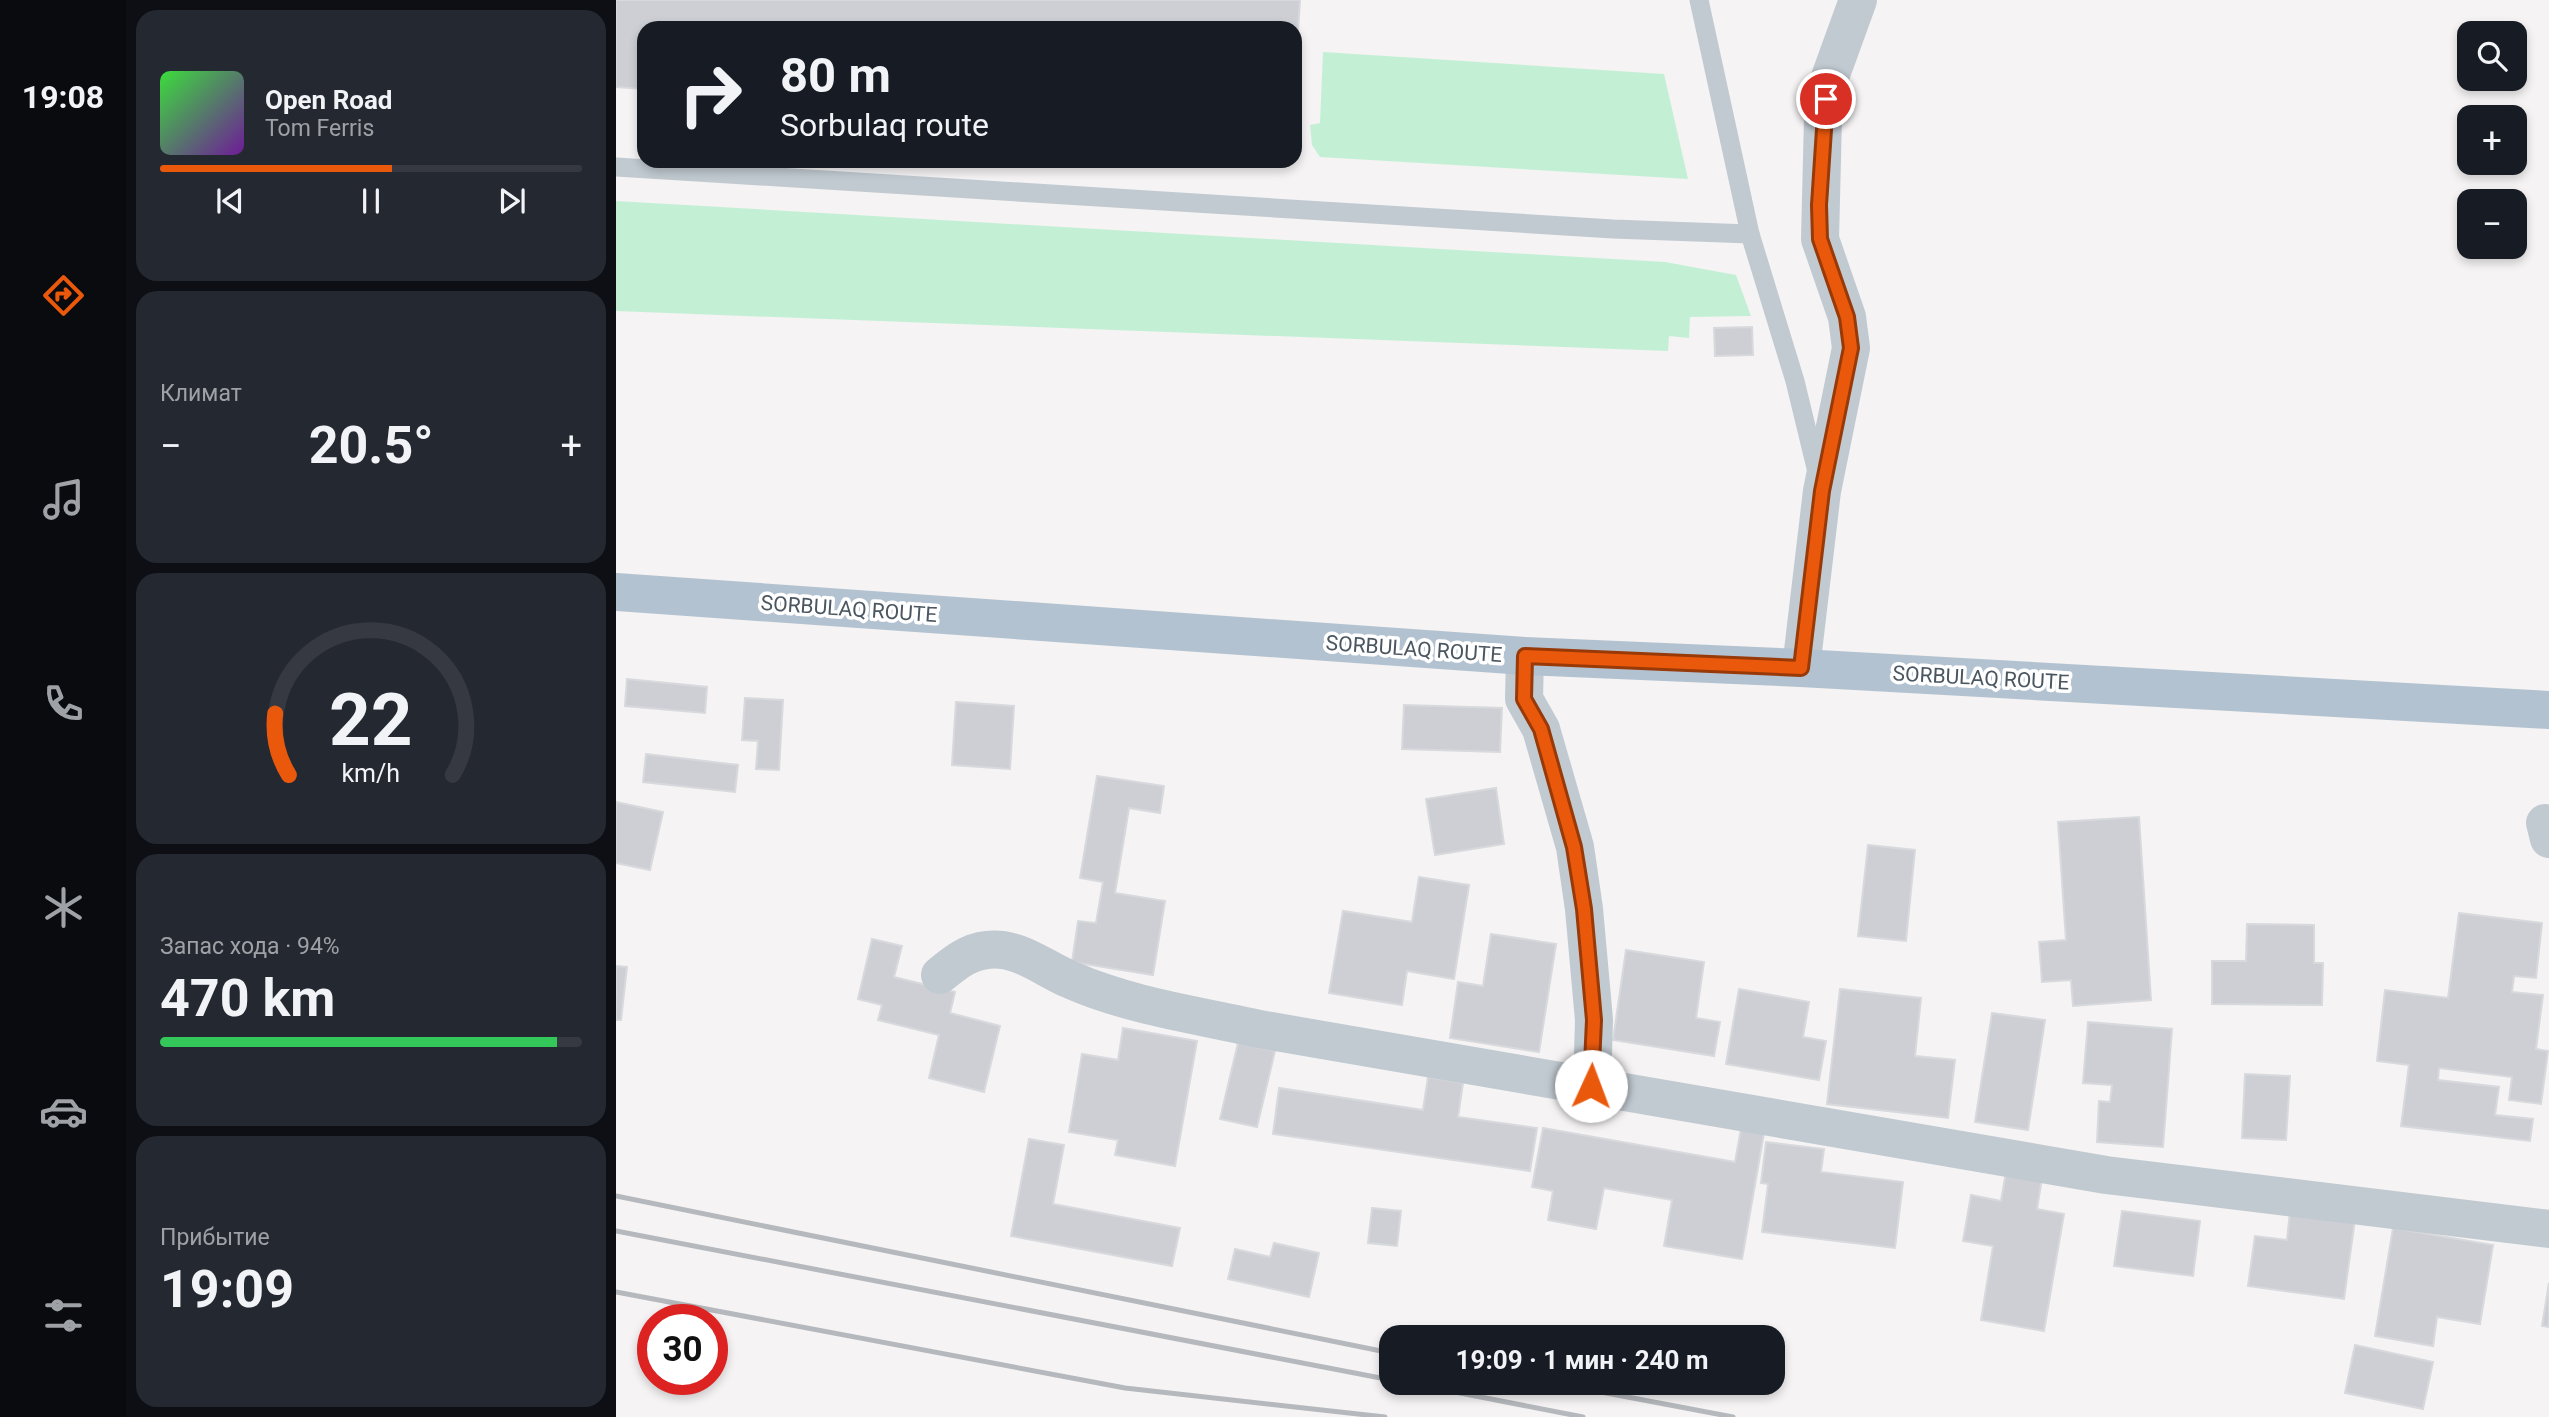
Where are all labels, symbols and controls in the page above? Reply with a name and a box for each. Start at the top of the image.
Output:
map controls [2457,21,2527,259]
button: search [2457,21,2527,91]
text: 80 m [780,47,891,104]
icon: right [665,49,756,140]
pin [1796,69,1856,129]
text: 19:08 [22,78,104,116]
icon: arrive [1807,80,1845,118]
text: Open Road [265,85,393,115]
button: + [2457,105,2527,175]
text: Sorbulaq route [780,106,989,144]
text: Tom Ferris [265,115,374,142]
icon: previous [211,182,249,220]
icon: pause [352,182,390,220]
icon: next [493,182,531,220]
button: − [2457,189,2527,259]
icon: directions [39,271,88,320]
text: Климат [160,380,242,407]
text: 20.5° [309,415,434,476]
text: − [160,424,182,468]
text: + [560,424,582,468]
icon: music [39,475,88,524]
street label: SORBULAQ ROUTE [760,591,938,627]
street label: SORBULAQ ROUTE [1325,631,1503,667]
street label: SORBULAQ ROUTE [1892,661,2070,695]
text: 22 [329,677,413,763]
icon: phone [39,679,88,728]
text: km/h [342,758,400,787]
icon: climate [39,883,88,932]
text: Запас хода · 94% [160,933,340,960]
text: 470 km [160,968,335,1029]
position arrow [1554,1049,1628,1123]
icon: car [39,1087,88,1136]
text: Прибытие [160,1224,270,1251]
text: 19:09 [160,1259,294,1320]
icon: filters [39,1291,88,1340]
speed limit sign: 30 [637,1304,728,1395]
text: 19:09 · 1 мин · 240 m [1456,1345,1708,1375]

